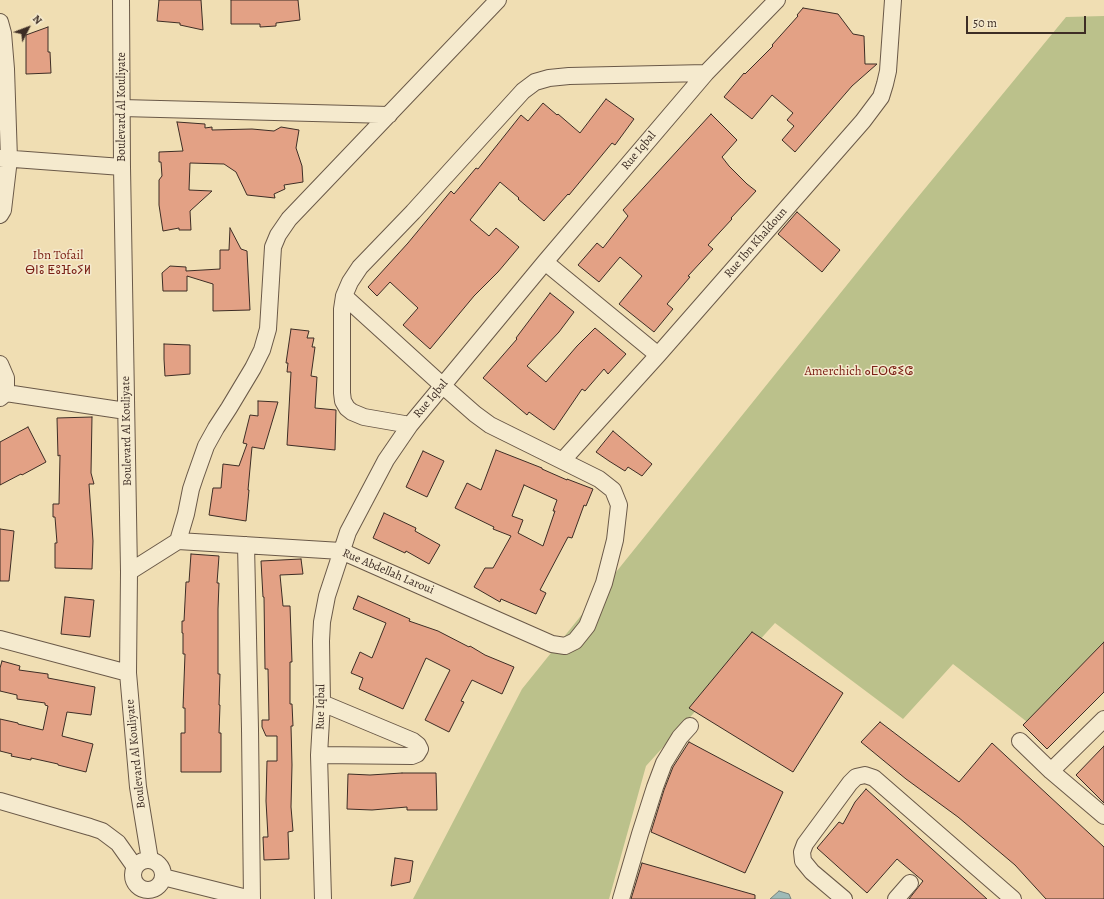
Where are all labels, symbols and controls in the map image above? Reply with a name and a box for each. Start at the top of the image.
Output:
north arrow [8,8,48,48]
scale bar [968,8,1088,34]
text: N [29,12,46,28]
text: 50 m [973,15,997,31]
street label: Boulevard Al Kouliyate [115,52,129,162]
street label: Rue Iqbal [619,129,659,173]
street label: Rue Ibn Khaldoun [722,205,790,281]
district label: Ibn Tofail ⴱⵏⵓ ⵟⵓⴼⴰⵢⵍ [25,248,91,279]
district label: Amerchich ⴰⵎⵔⵛⵉⵛ [804,364,914,380]
street label: Boulevard Al Kouliyate [119,376,135,486]
street label: Rue Iqbal [411,377,451,421]
street label: Rue Abdellah Laroui [340,546,436,598]
street label: Rue Iqbal [313,684,329,730]
street label: Boulevard Al Kouliyate [123,699,149,809]

